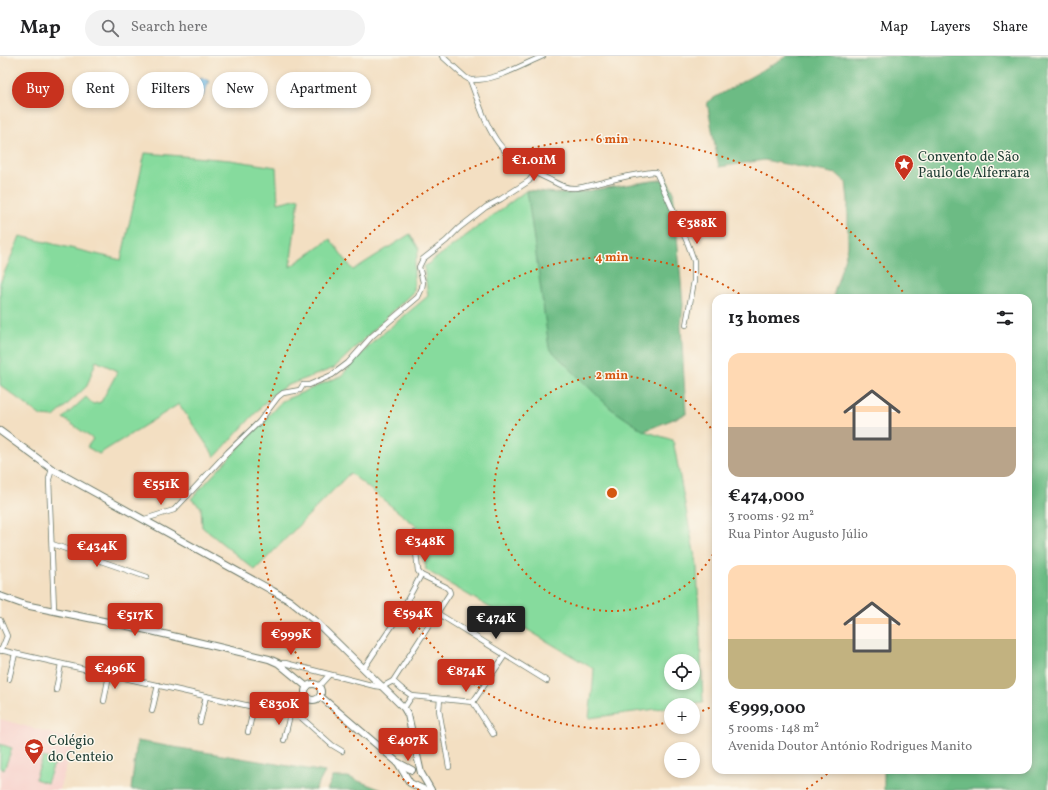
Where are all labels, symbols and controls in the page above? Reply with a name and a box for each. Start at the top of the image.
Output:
search box [85,10,365,46]
text: Map [20,15,61,41]
icon: search [99,17,121,39]
text: Search here [131,17,208,38]
text: Map [880,18,908,37]
text: Layers [930,18,970,37]
text: Share [992,18,1028,37]
chip: Buy [12,72,64,108]
chip: Rent [72,72,129,108]
chip: Filters [137,72,204,108]
chip: New [212,72,268,108]
chip: Apartment [276,72,371,108]
text: 6 min [596,132,628,148]
pin: €1.01M [501,148,567,182]
place label: Convento de São Paulo de Alferrara [918,148,1030,183]
text: €1.01M [512,152,556,170]
place icon: Convento de São Paulo de Alferrara [893,153,915,181]
pin: €388K [669,211,725,245]
text: €388K [677,215,717,233]
text: 4 min [595,250,629,266]
text: 13 homes [728,307,800,330]
icon: filters [994,307,1016,329]
text: 2 min [596,368,628,384]
icon: home [836,379,908,451]
pin: €551K [133,472,189,506]
text: €551K [143,476,179,494]
text: €474,000 [728,485,804,508]
centre of rings [605,486,619,500]
text: 3 rooms · 92 m² [728,508,814,526]
text: Rua Pintor Augusto Júlio [728,526,868,544]
pin: €348K [397,529,453,563]
text: €348K [405,533,445,551]
pin: €434K [69,534,125,568]
text: €434K [77,538,117,556]
icon: home [836,591,908,663]
pin: €594K [385,601,441,635]
pin: €517K [107,603,163,637]
text: €594K [393,605,433,623]
pin: €474K [468,606,524,640]
text: €517K [117,607,153,625]
text: €474K [476,610,516,628]
pin: €999K [263,622,319,656]
text: €999K [271,626,311,644]
map controls [664,654,700,778]
button: locate [664,654,700,690]
pin: €496K [87,656,143,690]
pin: €874K [438,659,494,693]
text: €496K [94,660,136,678]
text: €874K [446,663,486,681]
pin: €830K [251,692,307,726]
text: €830K [259,696,299,714]
text: €999,000 [728,697,806,720]
button: + [664,698,700,734]
text: 5 rooms · 148 m² [728,720,819,738]
pin: €407K [380,728,436,762]
place label: Colégio do Centeio [48,732,113,767]
text: €407K [388,732,428,750]
school or university icon: Colégio do Centeio [23,737,45,765]
text: Avenida Doutor António Rodrigues Manito [728,738,972,756]
button: − [664,742,700,778]

